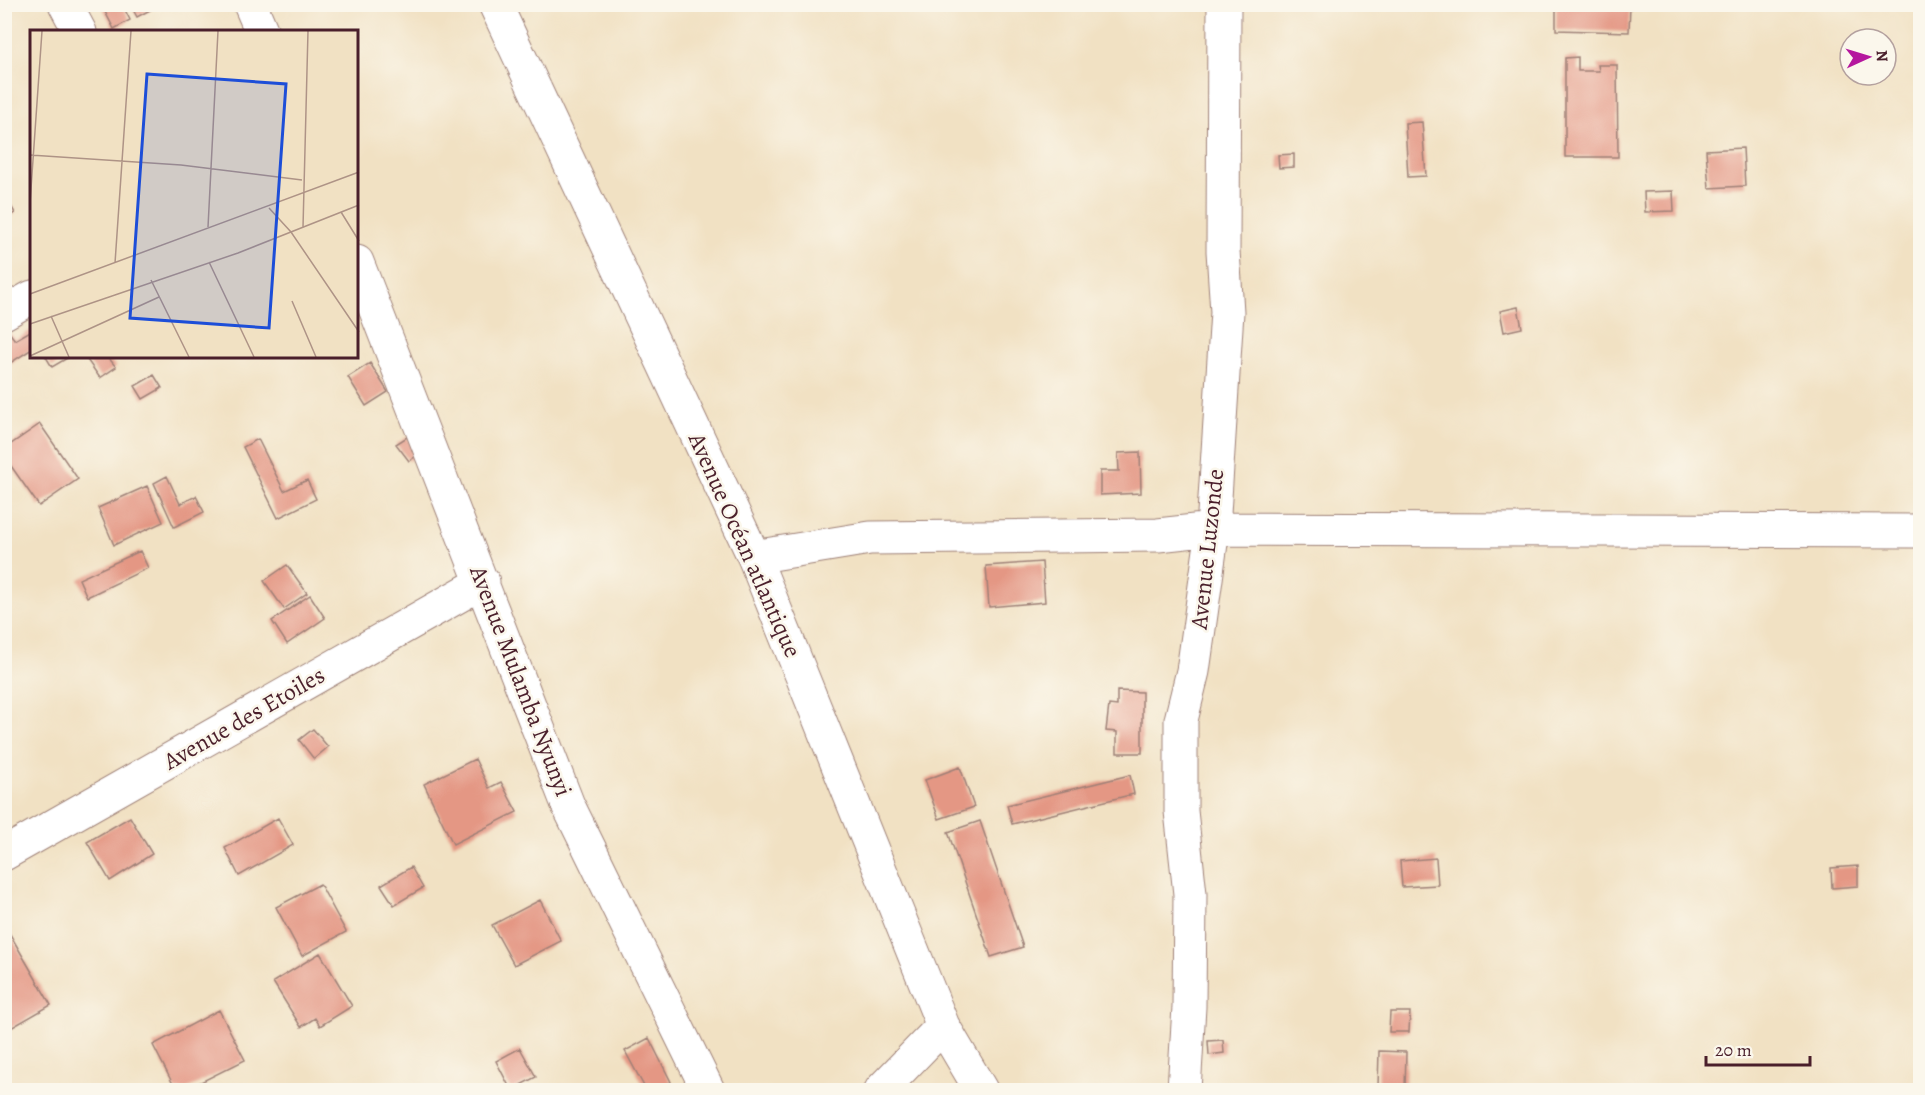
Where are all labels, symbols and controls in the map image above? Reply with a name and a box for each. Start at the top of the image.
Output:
north arrow [1838,27,1898,87]
inset map [30,30,358,358]
text: N [1871,49,1893,63]
street label: Avenue Océan atlantique [681,427,809,662]
street label: Avenue Luzonde [1183,467,1231,632]
street label: Avenue Mulamba Nyunyi [462,560,580,801]
street label: Avenue des Etoiles [157,659,331,778]
scale bar [1706,1029,1810,1067]
text: 20 m [1715,1038,1752,1062]

